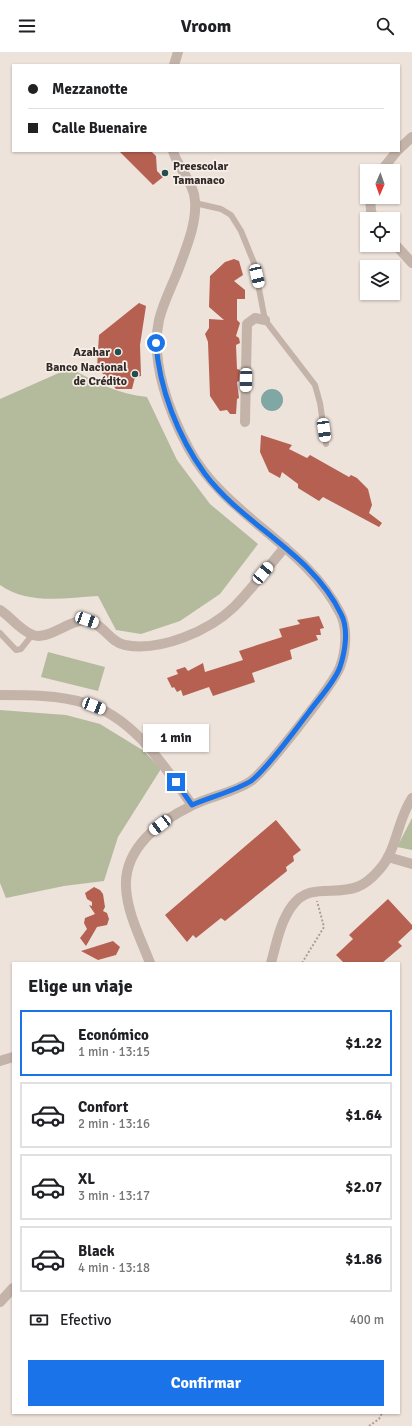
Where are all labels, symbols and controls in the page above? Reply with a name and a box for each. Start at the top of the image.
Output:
icon: menu [16,15,38,37]
text: Vroom [181,15,231,37]
icon: search [374,15,396,37]
text: Mezzanotte [52,80,128,98]
text: Calle Buenaire [52,119,147,137]
place label: Preescolar Tamanaco [173,159,229,188]
north arrow [360,164,400,204]
map controls [360,164,400,300]
marker: Preescolar Tamanaco [160,168,170,178]
button: locate [360,212,400,252]
button: layers [360,260,400,300]
car [248,263,266,289]
route start [147,334,165,352]
place label: Azahar [73,345,110,360]
marker: Azahar [113,347,123,357]
place label: Banco Nacional de Crédito [46,360,127,389]
car [240,368,252,392]
marker: Banco Nacional de Crédito [130,369,140,379]
car [316,417,332,443]
car [251,560,275,586]
car [74,610,100,630]
car [81,696,107,716]
callout: 1 min [143,724,209,752]
text: 1 min [160,730,192,746]
route end [167,773,185,791]
car [147,813,173,837]
text: Elige un viaje [28,975,133,997]
icon: car [30,1025,66,1061]
text: Económico [78,1026,149,1044]
text: $1.22 [345,1034,382,1052]
text: 1 min · 13:15 [78,1044,150,1060]
icon: car [30,1097,66,1133]
text: Confort [78,1098,128,1116]
text: $1.64 [345,1106,382,1124]
text: 2 min · 13:16 [78,1116,150,1132]
icon: car [30,1169,66,1205]
text: XL [78,1170,95,1188]
text: $2.07 [345,1178,382,1196]
text: 3 min · 13:17 [78,1188,150,1204]
icon: car [30,1241,66,1277]
text: Black [78,1242,115,1260]
text: $1.86 [345,1250,382,1268]
text: 4 min · 13:18 [78,1260,150,1276]
icon: cash [28,1309,50,1331]
text: Efectivo [60,1311,112,1329]
text: 400 m [350,1312,384,1328]
button: Confirmar [28,1360,384,1406]

